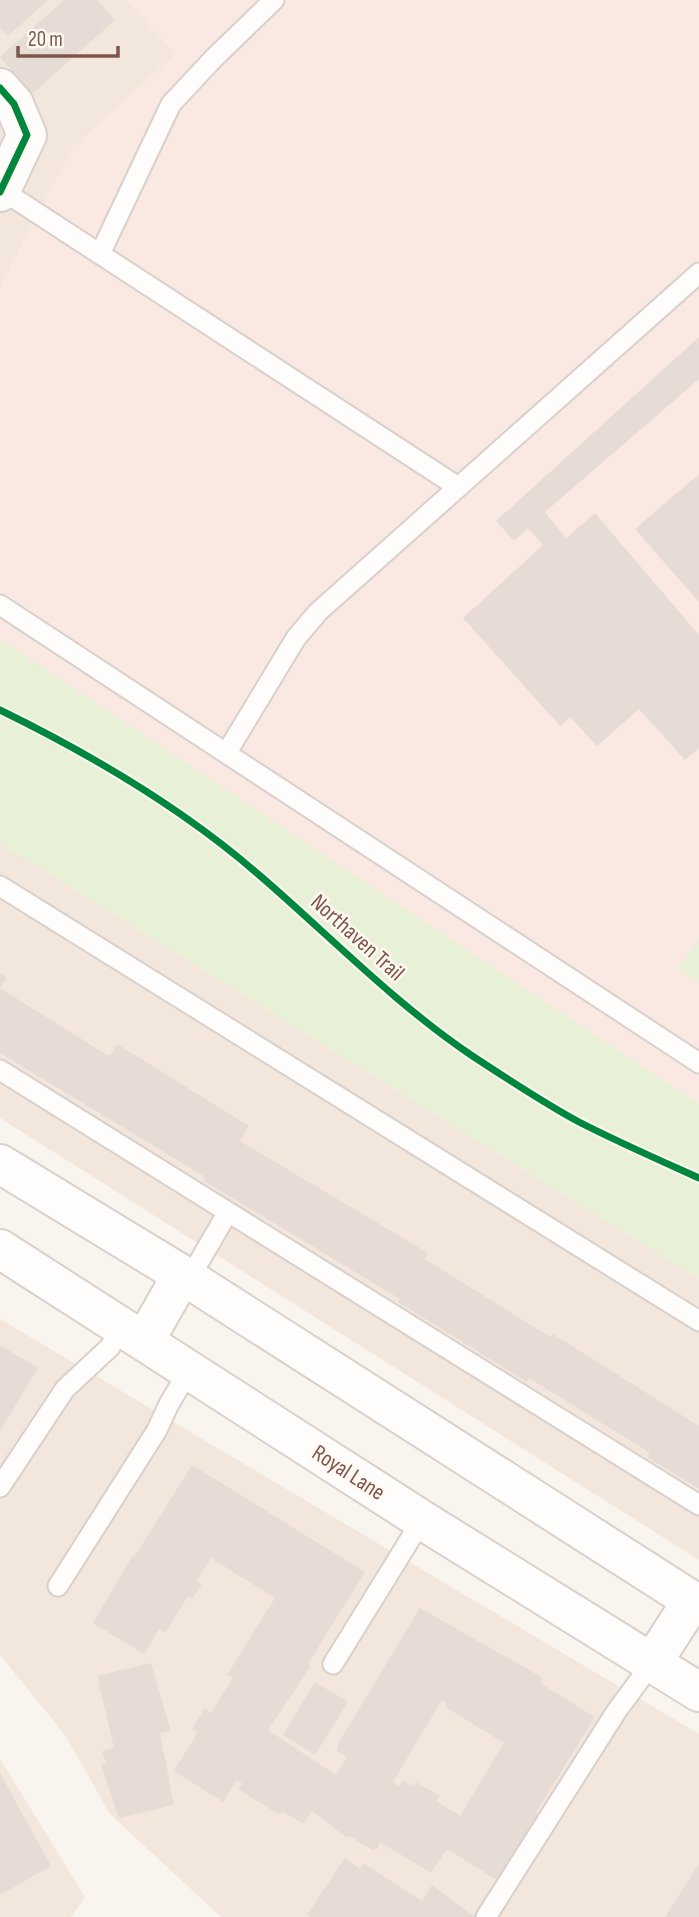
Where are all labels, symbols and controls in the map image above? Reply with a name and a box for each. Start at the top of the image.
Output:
scale bar [18,14,117,58]
text: 20 m [28,27,63,52]
street label: Northaven Trail [305,888,410,987]
street label: Royal Lane [307,1439,390,1507]

